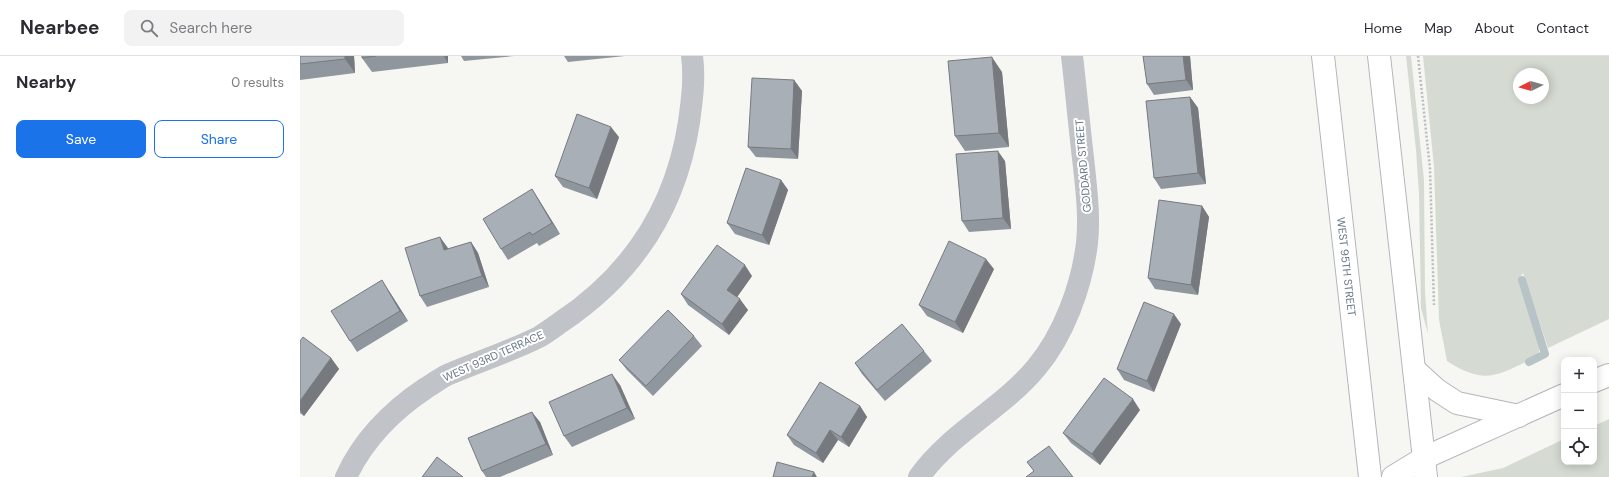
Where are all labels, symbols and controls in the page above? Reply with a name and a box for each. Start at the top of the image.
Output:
search box [124,10,404,46]
text: Nearbee [20,15,100,40]
icon: search [138,17,160,39]
text: Search here [170,18,252,38]
text: Home [1364,19,1402,37]
text: Map [1424,19,1452,37]
text: About [1474,19,1514,37]
text: Contact [1536,19,1589,37]
north arrow [1513,68,1549,104]
text: Nearby [16,71,76,93]
text: 0 results [231,74,284,91]
street label: GODDARD STREET [1072,119,1094,213]
button: Save [16,120,146,158]
button: Share [154,120,284,158]
street label: WEST 95TH STREET [1334,216,1359,317]
street label: WEST 93RD TERRACE [440,327,546,385]
map controls [1561,357,1597,465]
button: + [1561,357,1597,393]
button: − [1561,393,1597,429]
button: locate [1561,429,1597,465]

